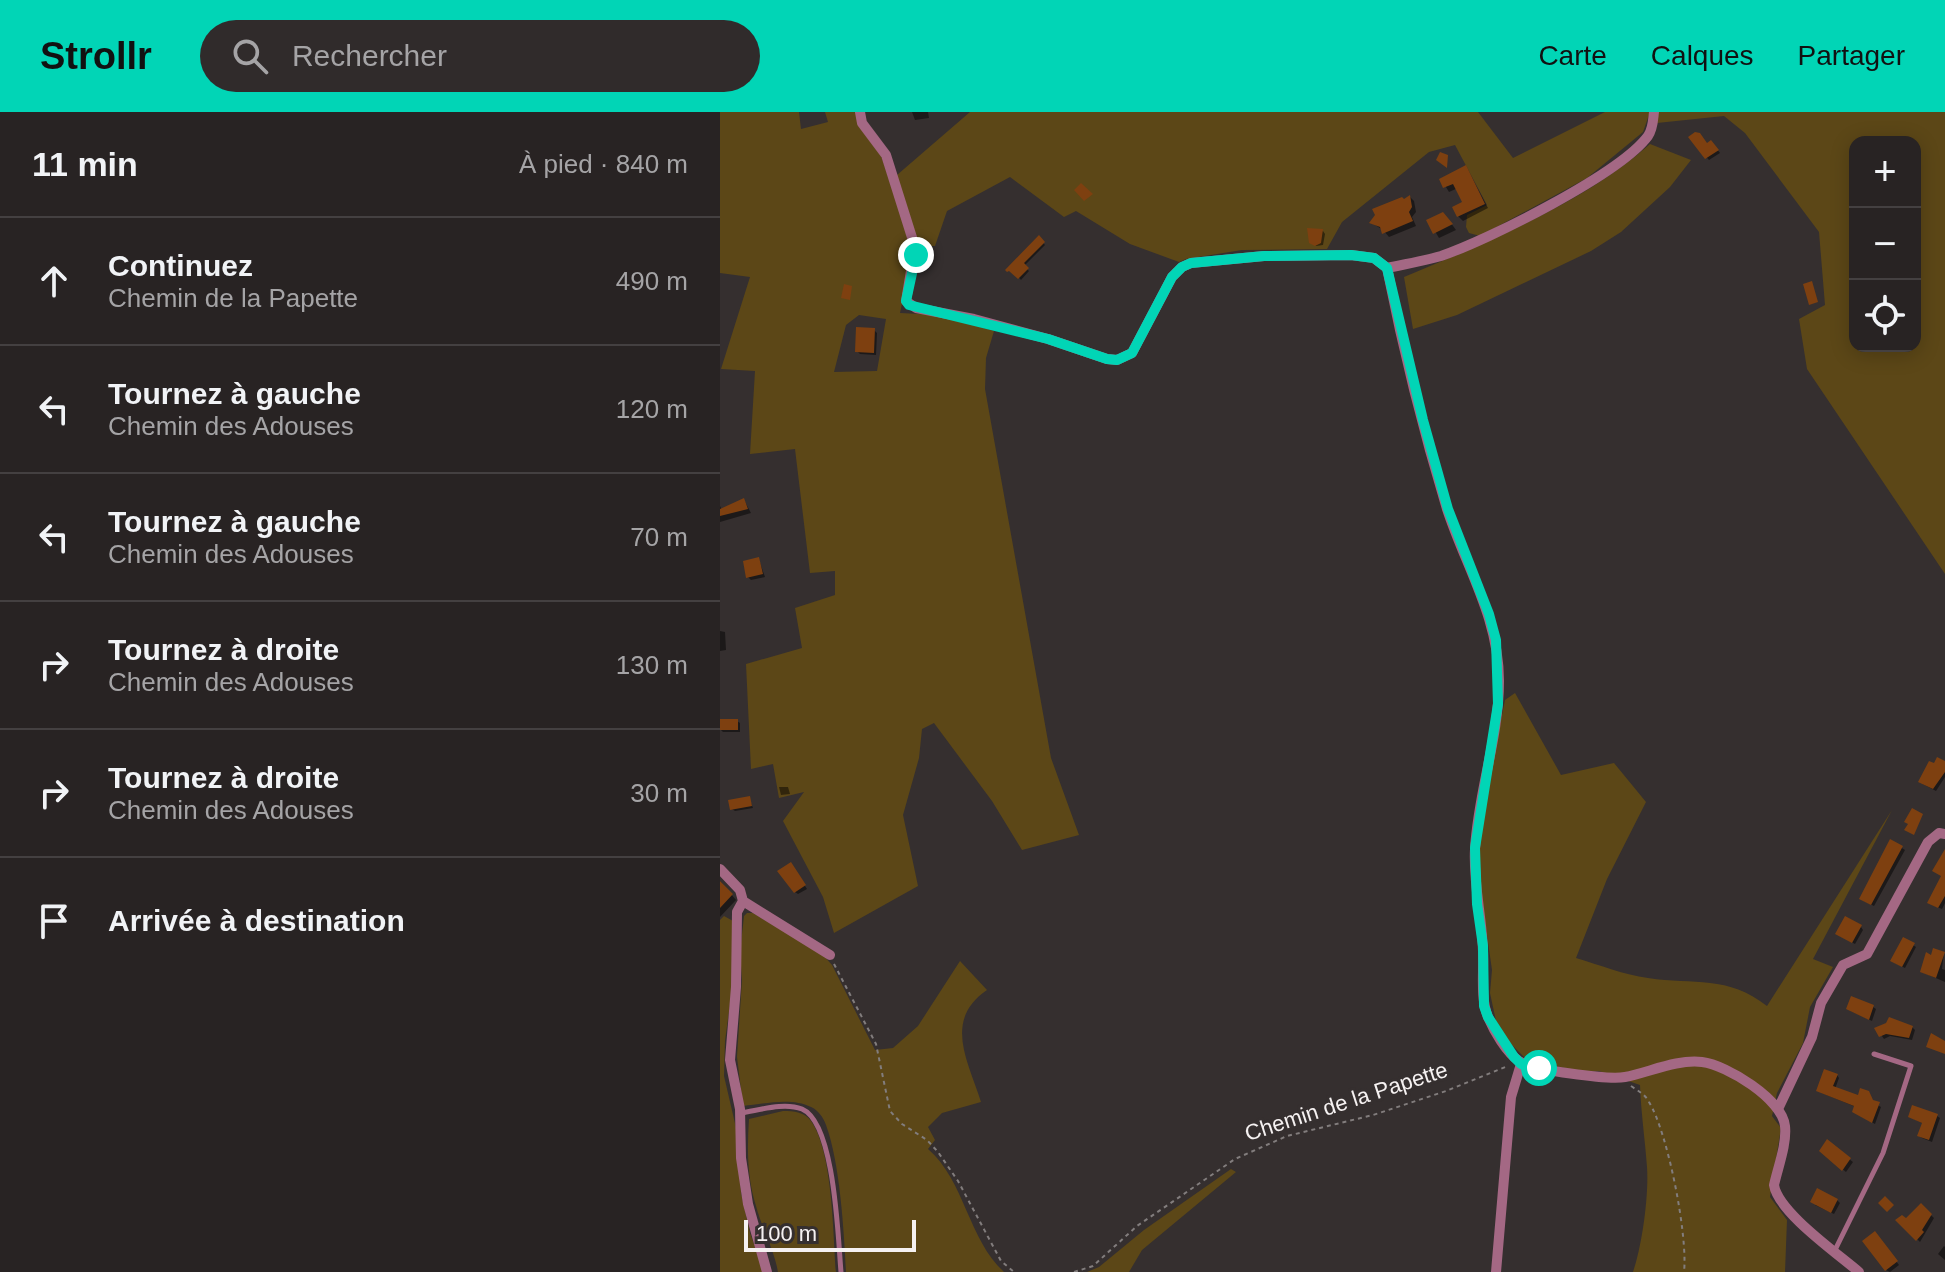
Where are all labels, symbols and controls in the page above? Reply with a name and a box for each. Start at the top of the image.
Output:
search box [200,20,760,92]
icon: search [228,34,272,78]
text: Strollr [40,35,152,77]
text: Rechercher [292,39,447,72]
text: Carte [1538,40,1607,71]
text: Calques [1651,40,1754,71]
text: Partager [1798,40,1905,71]
map controls [1849,136,1921,352]
button: + [1849,136,1921,208]
text: 11 min [32,145,138,183]
text: À pied · 840 m [519,149,688,179]
button: − [1849,208,1921,280]
route end [898,237,934,273]
text: Continuez [108,249,253,282]
icon: ahead [32,259,76,303]
text: 490 m [616,266,688,296]
button: locate [1849,280,1921,352]
text: Chemin de la Papette [108,283,358,313]
text: Tournez à gauche [108,377,361,410]
icon: left [32,387,76,431]
text: 120 m [616,394,688,424]
text: Chemin des Adouses [108,411,354,441]
text: Tournez à gauche [108,505,361,538]
icon: left [32,515,76,559]
text: 70 m [630,522,688,552]
text: Chemin des Adouses [108,539,354,569]
text: Tournez à droite [108,633,339,666]
icon: right [32,643,76,687]
text: 130 m [616,650,688,680]
text: Chemin des Adouses [108,667,354,697]
text: Tournez à droite [108,761,339,794]
icon: right [32,771,76,815]
text: 30 m [630,778,688,808]
text: Chemin des Adouses [108,795,354,825]
icon: arrive [32,899,76,943]
text: Arrivée à destination [108,904,405,937]
route start [1521,1050,1557,1086]
street label: Chemin de la Papette [1242,1057,1451,1146]
scale bar [744,1216,916,1252]
text: 100 m [756,1221,817,1246]

